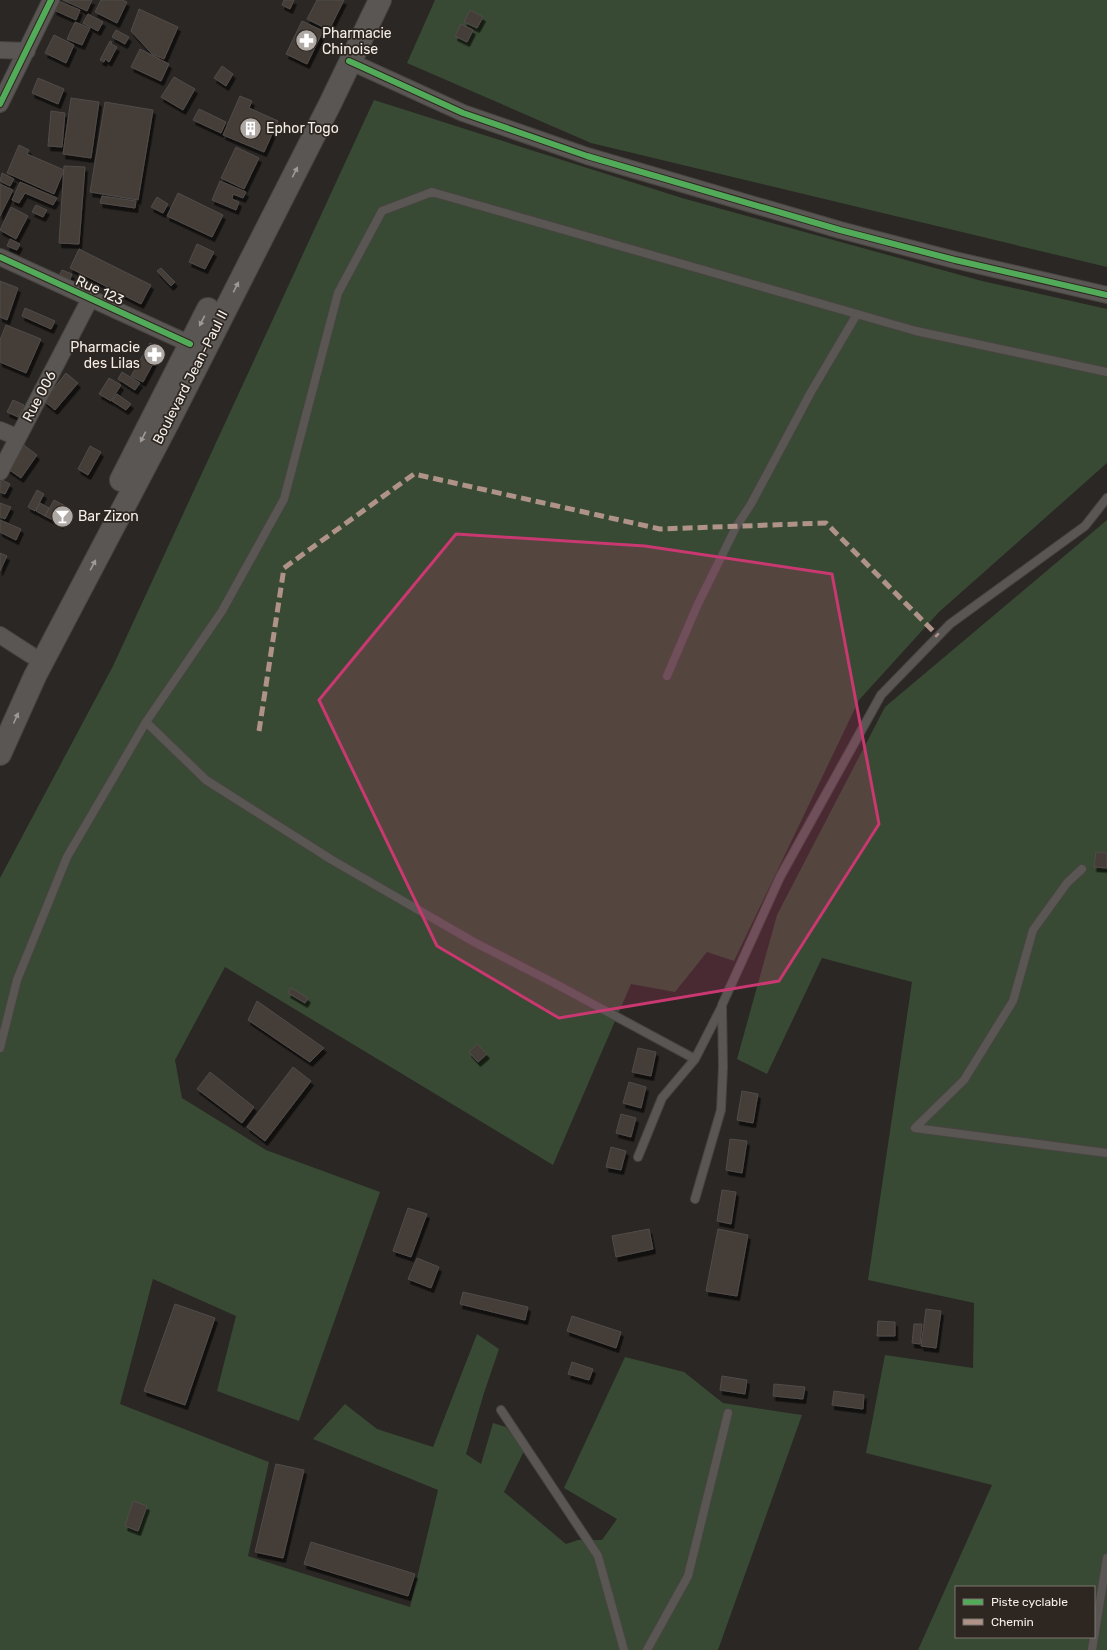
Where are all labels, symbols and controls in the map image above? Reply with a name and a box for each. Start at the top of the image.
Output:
place label: Pharmacie Chinoise [322,25,392,58]
pharmacy icon: Pharmacie Chinoise [294,28,320,54]
building icon: Ephor Togo [237,115,263,141]
place label: Ephor Togo [266,120,339,137]
one-way arrow [292,166,299,177]
street label: Rue 123 [73,272,127,309]
one-way arrow [233,282,239,293]
street label: Boulevard Jean-Paul II [149,307,232,447]
one-way arrow [199,316,205,327]
place label: Pharmacie des Lilas [70,339,140,372]
pharmacy icon: Pharmacie des Lilas [142,342,168,368]
street label: Rue 006 [19,368,60,425]
one-way arrow [139,431,146,443]
bar icon: Bar Zizon [50,503,76,529]
place label: Bar Zizon [78,508,139,525]
one-way arrow [90,559,96,570]
one-way arrow [13,713,19,724]
legend [955,1586,1095,1638]
text: Piste cyclable [991,1595,1068,1609]
text: Chemin [991,1615,1034,1629]

